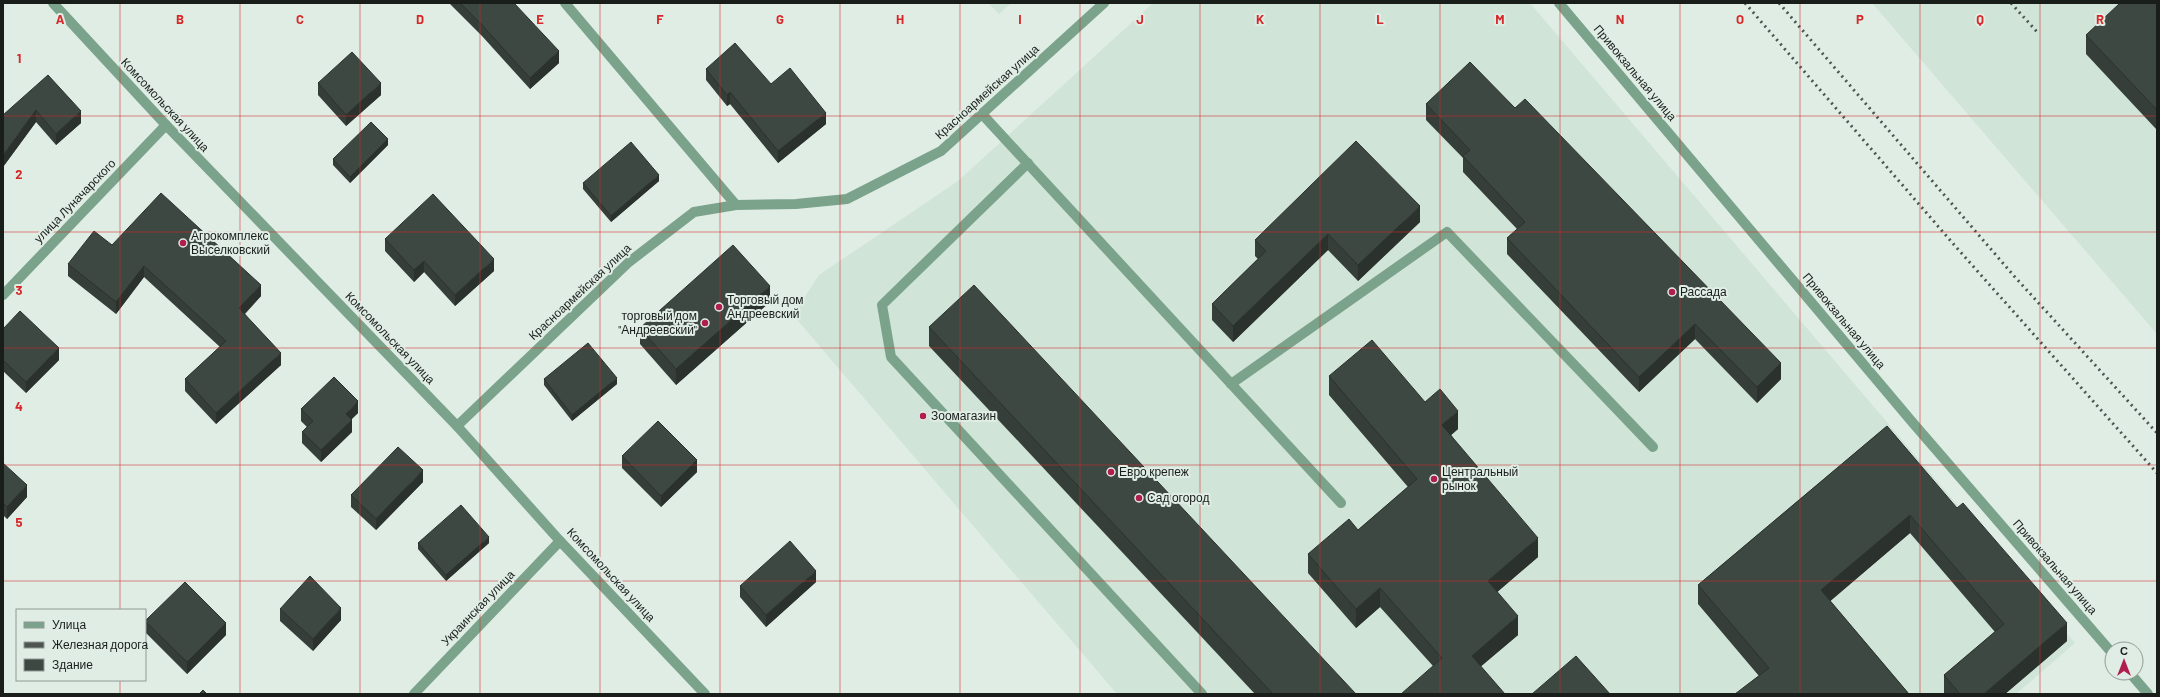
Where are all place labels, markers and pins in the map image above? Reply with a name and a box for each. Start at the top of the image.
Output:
place label: Агрокомплекс Выселковский [191,228,270,256]
marker: Агрокомплекс Выселковский [178,238,188,248]
place label: Рассада [1680,284,1727,299]
marker: Рассада [1667,287,1677,297]
place label: Торговый дом Андреевский [727,292,804,321]
marker: Торговый дом Андреевский [714,302,724,312]
place label: торговый дом "Андреевский" [618,308,697,337]
marker: торговый дом "Андреевский" [700,318,710,328]
place label: Зоомагазин [931,408,996,422]
marker: Зоомагазин [918,411,928,421]
place label: Евро крепеж [1119,464,1189,479]
place label: Центральный рынок [1442,464,1518,493]
marker: Евро крепеж [1106,467,1116,477]
marker: Центральный рынок [1429,474,1439,484]
place label: Сад огород [1147,490,1209,505]
marker: Сад огород [1134,493,1144,503]

